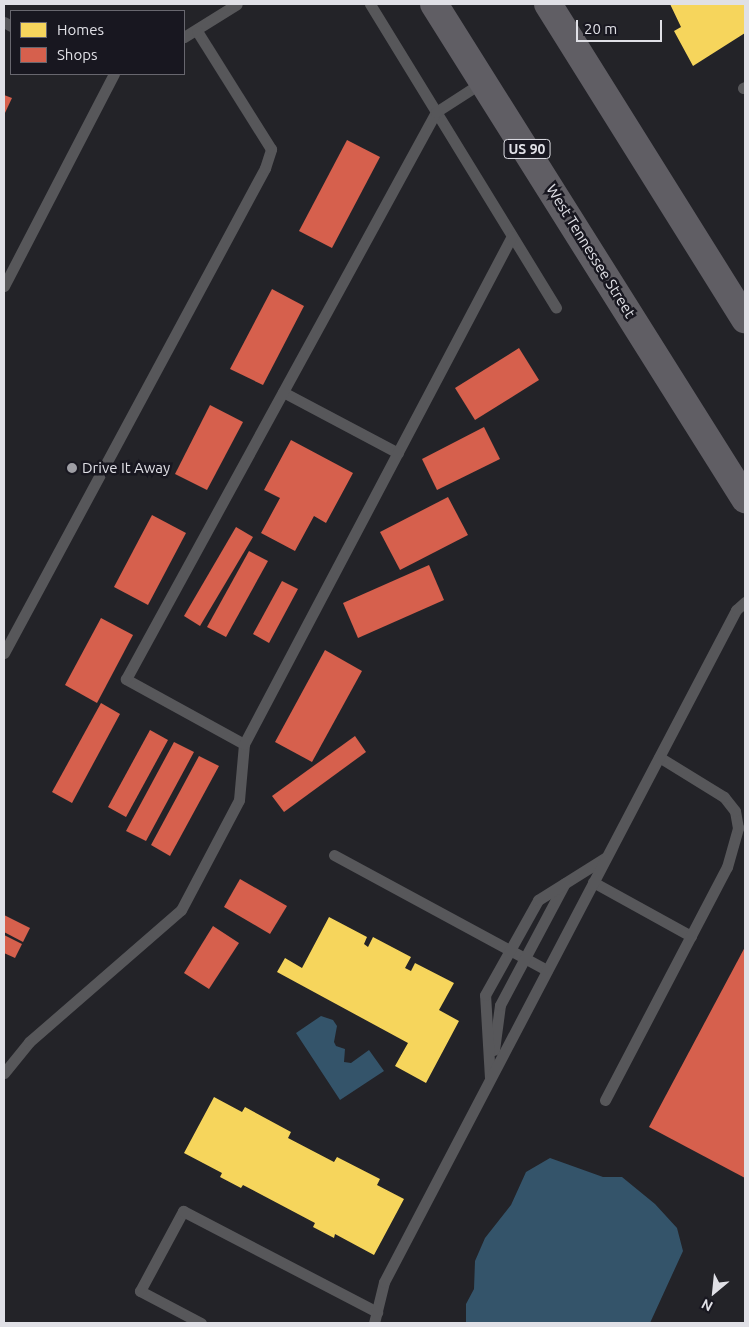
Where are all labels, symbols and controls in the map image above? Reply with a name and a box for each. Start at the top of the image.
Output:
legend [10,10,185,75]
scale bar [579,10,665,42]
text: 20 m [584,20,617,37]
text: Homes [57,21,104,38]
text: Shops [57,46,98,63]
road number: US 90 [503,138,551,160]
street label: West Tennessee Street [543,181,639,321]
place label: Drive It Away [82,459,170,477]
marker: Drive It Away [66,462,78,474]
north arrow [689,1267,739,1317]
text: N [699,1296,715,1315]

